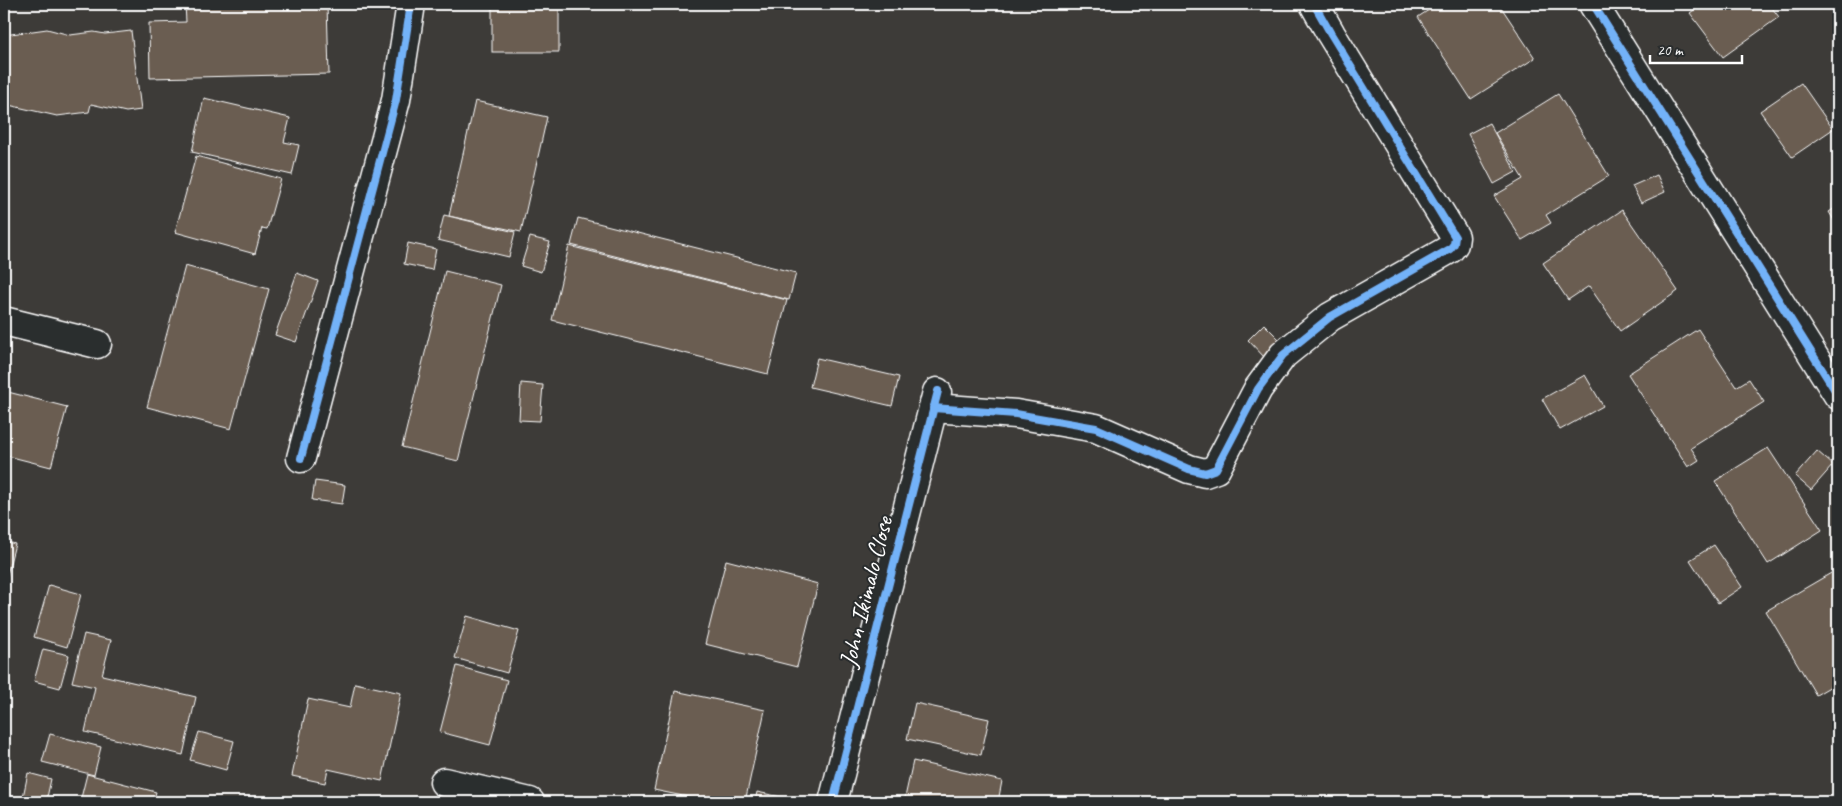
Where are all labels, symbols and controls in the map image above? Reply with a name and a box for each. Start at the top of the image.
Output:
scale bar [1650,32,1742,64]
text: 20 m [1657,41,1684,60]
street label: John Ikimalo Close [832,512,901,671]

